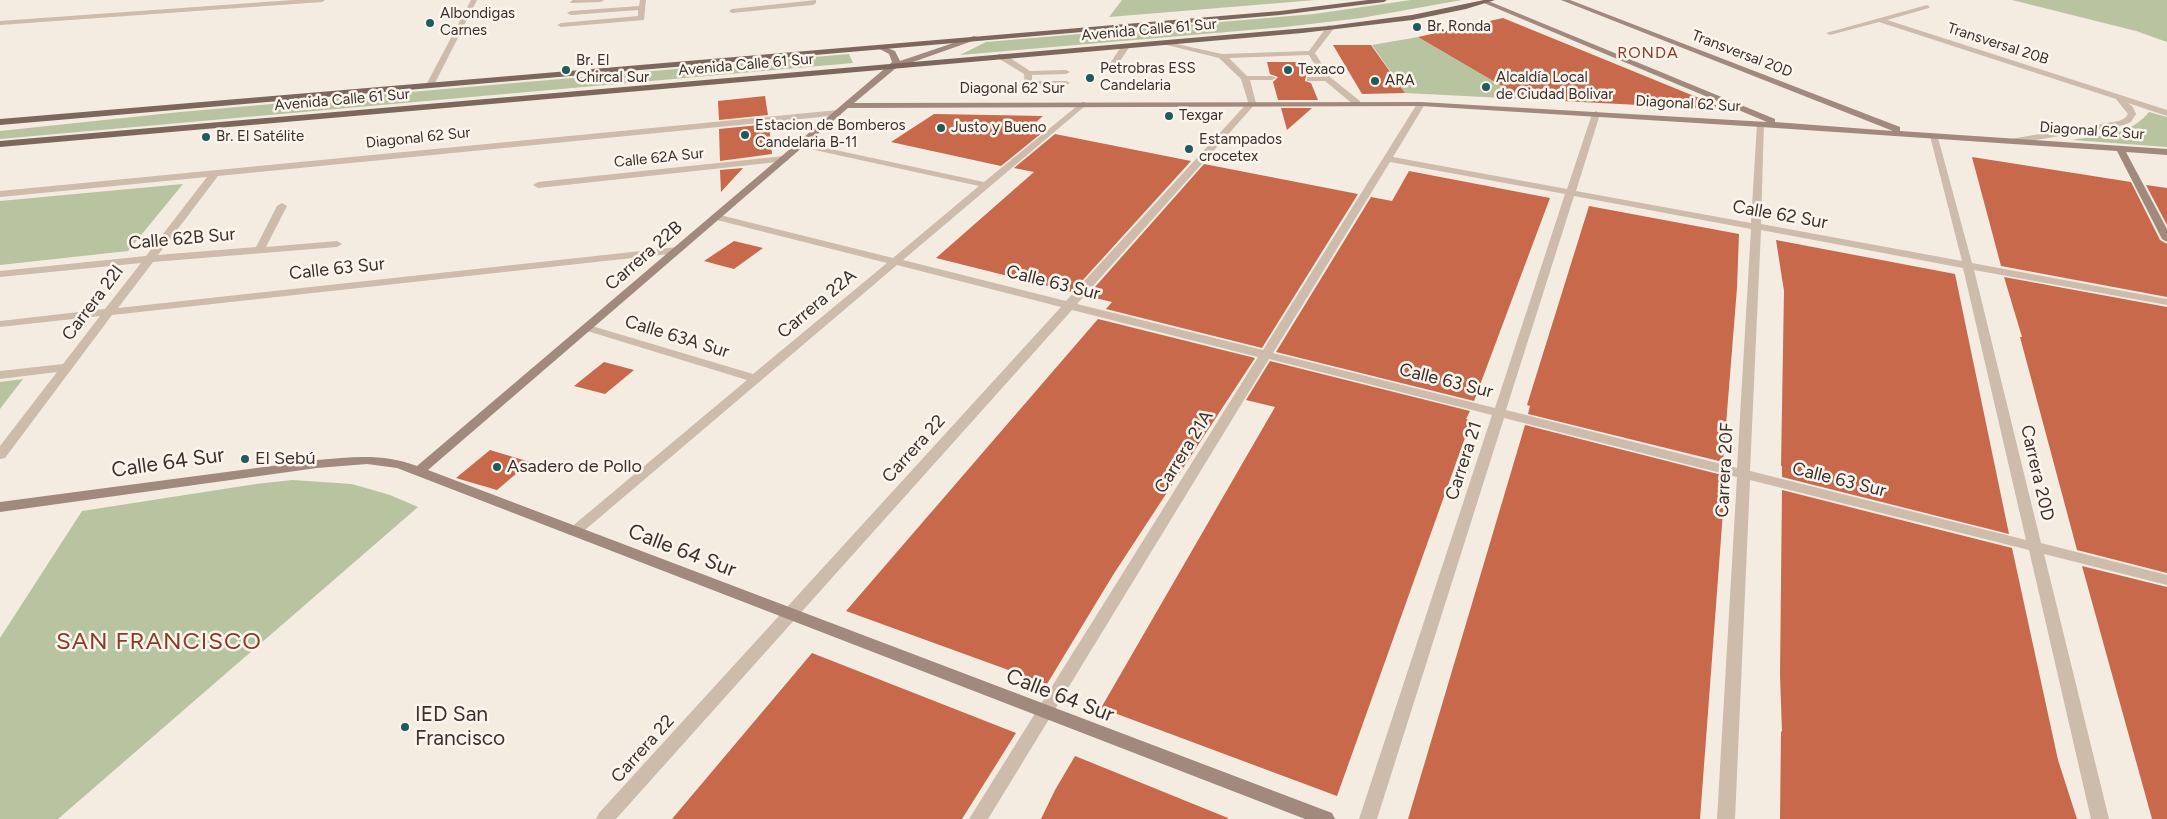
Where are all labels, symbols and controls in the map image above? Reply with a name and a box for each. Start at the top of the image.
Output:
place label: Albondigas Carnes [440,5,515,40]
street label: Avenida Calle 61 Sur [1081,15,1217,45]
marker: Albondigas Carnes [424,17,436,29]
place label: Br. Ronda [1427,18,1491,36]
street label: Transversal 20B [1945,19,2051,69]
marker: Br. Ronda [1411,21,1423,33]
street label: Transversal 20D [1689,27,1795,81]
district label: RONDA [1617,43,1679,63]
street label: Avenida Calle 61 Sur [678,50,814,80]
place label: Br. El Chircal Sur [576,52,649,87]
place label: Petrobras ESS Candelaria [1100,60,1196,95]
place label: Texaco [1298,61,1345,79]
marker: Br. El Chircal Sur [560,64,572,76]
marker: Texaco [1282,64,1294,76]
place label: Alcaldía Local de Ciudad Bolivar [1496,69,1613,104]
marker: Petrobras ESS Candelaria [1084,72,1096,84]
place label: ARA [1385,72,1415,90]
marker: ARA [1369,75,1381,87]
street label: Diagonal 62 Sur [959,80,1065,98]
marker: Alcaldía Local de Ciudad Bolivar [1480,81,1492,93]
street label: Avenida Calle 61 Sur [274,85,410,115]
street label: Diagonal 62 Sur [1635,92,1741,116]
place label: Texgar [1179,107,1223,125]
marker: Texgar [1163,110,1175,122]
place label: Estacion de Bomberos Candelaria B-11 [755,117,906,152]
street label: Diagonal 62 Sur [2039,118,2145,144]
place label: Justo y Bueno [951,119,1047,137]
marker: Justo y Bueno [935,122,947,134]
street label: Diagonal 62 Sur [365,124,471,152]
place label: Br. El Satélite [216,128,304,146]
marker: Estacion de Bomberos Candelaria B-11 [739,129,751,141]
marker: Br. El Satélite [200,131,212,143]
place label: Estampados crocetex [1199,131,1282,166]
marker: Estampados crocetex [1183,143,1195,155]
street label: Calle 62A Sur [613,144,705,172]
street label: Calle 62 Sur [1731,196,1829,234]
street label: Carrera 22B [601,217,687,295]
street label: Calle 62B Sur [128,224,236,254]
street label: Calle 63 Sur [288,253,386,285]
street label: Carrera 22I [58,261,128,345]
street label: Calle 63 Sur [1004,261,1102,305]
street label: Carrera 22A [773,265,861,343]
street label: Calle 63A Sur [622,311,732,363]
street label: Calle 63 Sur [1397,359,1495,403]
street label: Carrera 21A [1150,407,1218,497]
street label: Carrera 22 [878,411,950,487]
street label: Carrera 21 [1441,419,1487,503]
street label: Carrera 20F [1712,422,1738,518]
street label: Carrera 20D [2015,423,2059,523]
street label: Calle 64 Sur [110,443,226,483]
place label: El Sebú [255,448,316,470]
marker: El Sebú [239,453,251,465]
place label: Asadero de Pollo [507,456,642,478]
street label: Calle 63 Sur [1790,458,1888,502]
marker: Asadero de Pollo [491,461,503,473]
street label: Calle 64 Sur [624,519,740,583]
district label: SAN FRANCISCO [54,628,264,656]
street label: Calle 64 Sur [1002,664,1118,728]
place label: IED San Francisco [415,702,505,752]
street label: Carrera 22 [607,711,679,787]
marker: IED San Francisco [399,721,411,733]

